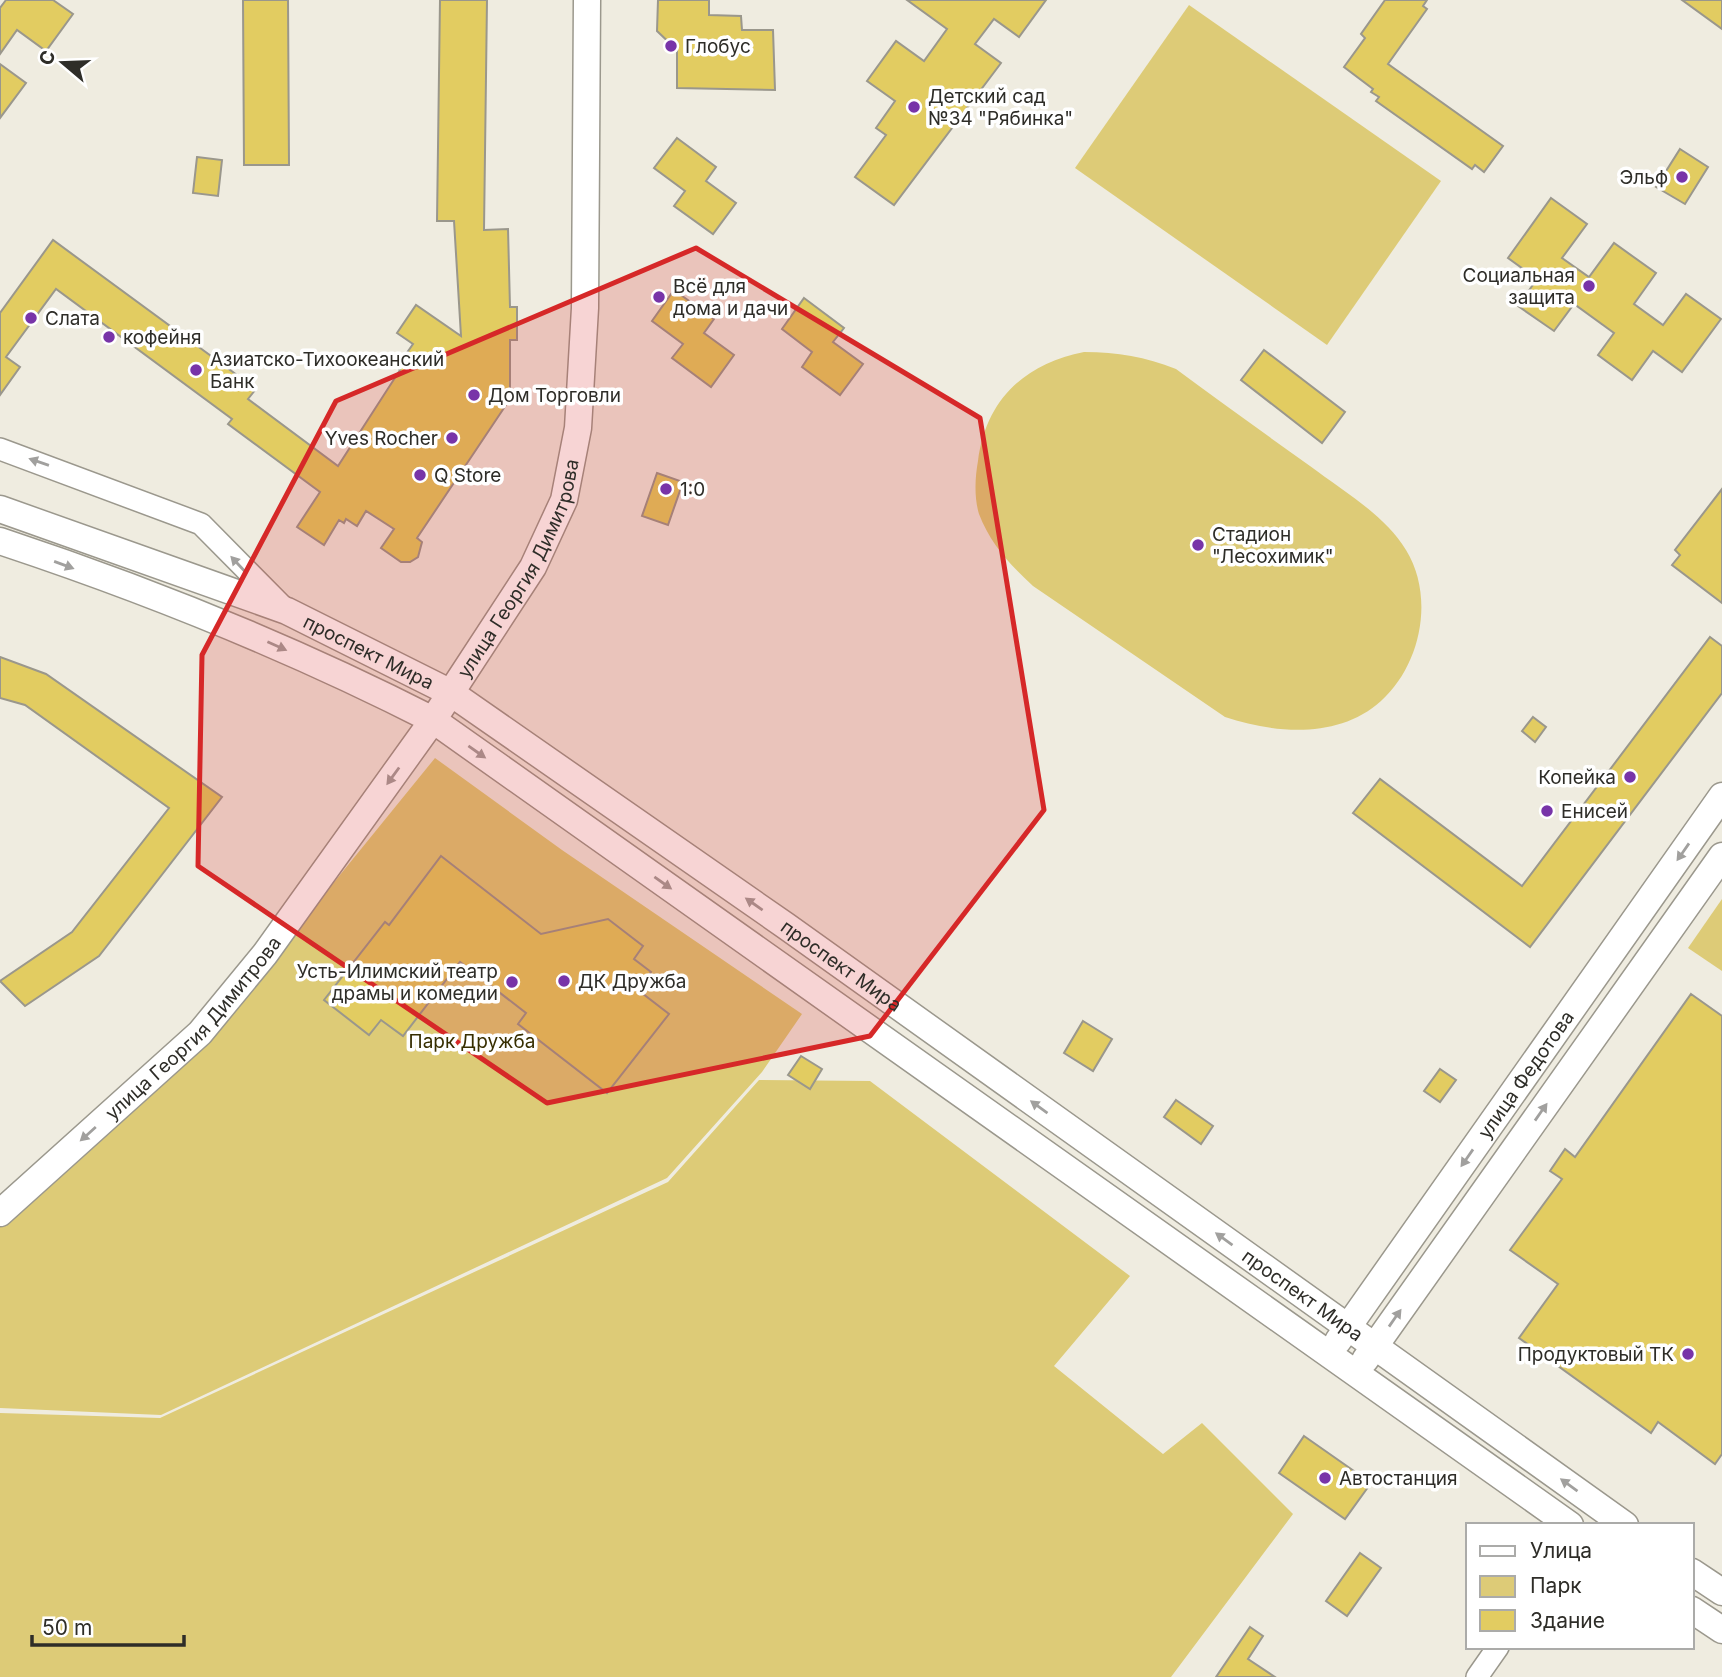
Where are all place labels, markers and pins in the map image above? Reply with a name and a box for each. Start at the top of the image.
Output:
place label: Глобус [685,35,751,58]
marker: Глобус [663,38,679,54]
place label: Детский сад №34 "Рябинка" [928,85,1073,130]
marker: Детский сад №34 "Рябинка" [906,99,922,115]
place label: Эльф [1619,166,1668,189]
marker: Эльф [1674,169,1690,185]
place label: Социальная защита [1463,264,1575,309]
place label: Всё для дома и дачи [673,275,788,320]
marker: Социальная защита [1581,278,1597,294]
marker: Всё для дома и дачи [651,289,667,305]
place label: Слата [45,307,100,330]
marker: Слата [23,310,39,326]
place label: кофейня [123,326,201,349]
marker: кофейня [101,329,117,345]
place label: Азиатско-Тихоокеанский Банк [210,348,444,393]
marker: Азиатско-Тихоокеанский Банк [188,362,204,378]
place label: Дом Торговли [488,384,621,407]
marker: Дом Торговли [466,387,482,403]
place label: Yves Rocher [325,427,438,450]
marker: Yves Rocher [444,430,460,446]
place label: Q Store [434,464,501,487]
marker: Q Store [412,467,428,483]
place label: 1:0 [680,478,705,501]
marker: 1:0 [658,481,674,497]
place label: Стадион "Лесохимик" [1212,523,1334,568]
marker: Стадион "Лесохимик" [1190,537,1206,553]
place label: Копейка [1538,766,1616,789]
marker: Копейка [1622,769,1638,785]
place label: Енисей [1561,800,1628,823]
marker: Енисей [1539,803,1555,819]
place label: Усть-Илимский театр драмы и комедии [297,960,498,1005]
place label: ДК Дружба [578,970,687,993]
marker: ДК Дружба [556,973,572,989]
marker: Усть-Илимский театр драмы и комедии [504,974,520,990]
place label: Продуктовый ТК [1518,1343,1674,1366]
marker: Продуктовый ТК [1680,1346,1696,1362]
place label: Автостанция [1339,1467,1458,1490]
marker: Автостанция [1317,1470,1333,1486]

